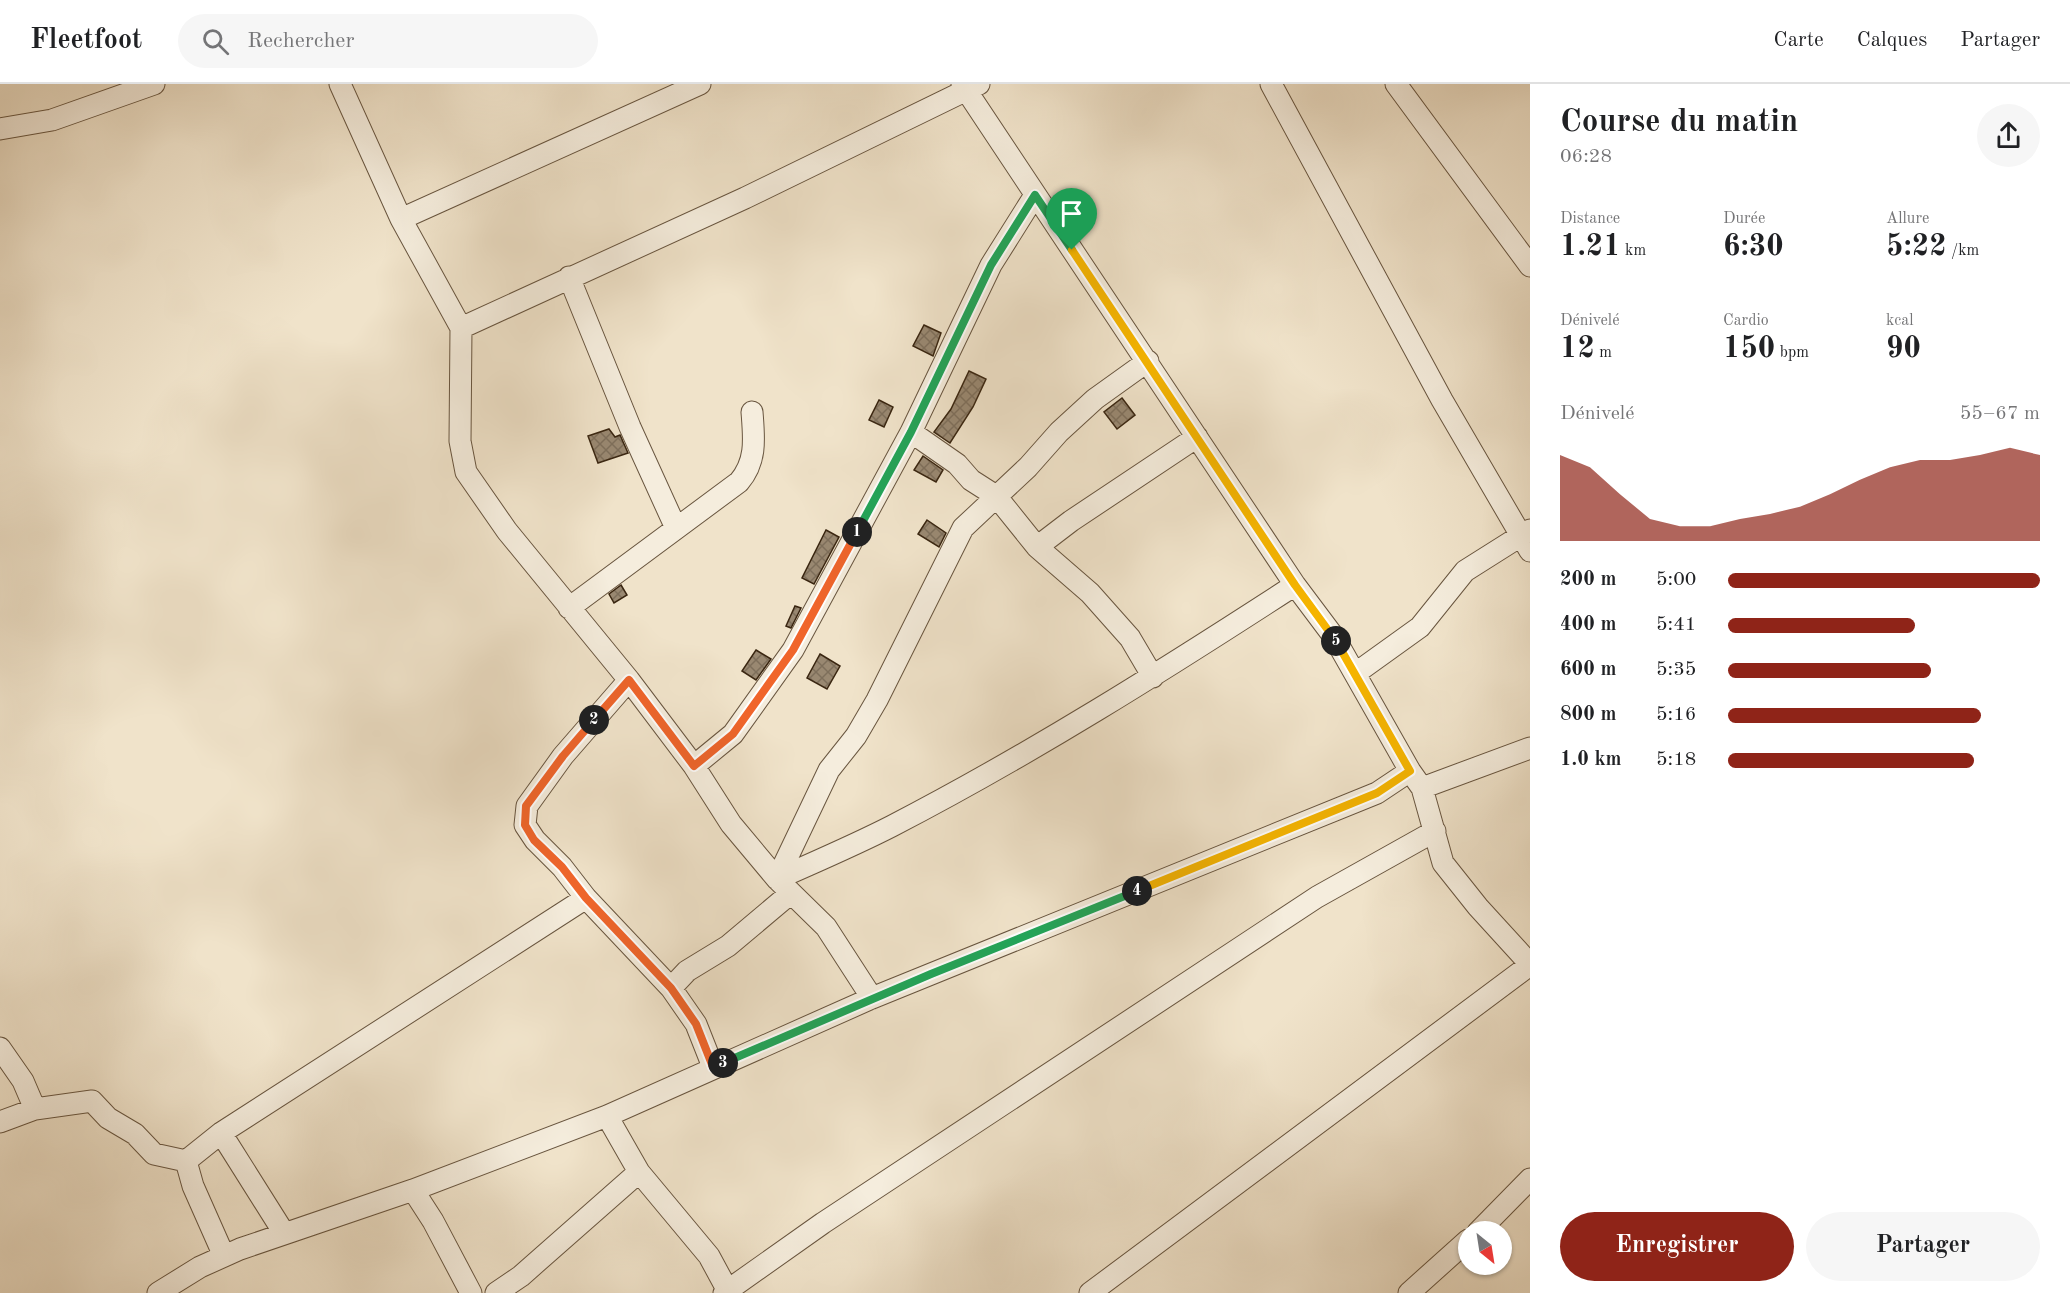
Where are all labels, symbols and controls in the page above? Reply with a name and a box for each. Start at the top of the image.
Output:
search box [178,14,598,68]
icon: search [199,25,232,58]
text: Fleetfoot [30,27,142,55]
text: Rechercher [247,30,355,52]
text: Carte [1774,30,1824,51]
text: Calques [1857,30,1927,51]
text: Partager [1960,30,2040,51]
button: share [1977,104,2040,167]
text: Course du matin [1560,106,1798,139]
text: 06:28 [1560,147,1612,167]
pin [1046,188,1097,250]
icon: arrive [1055,197,1088,230]
text: Distance [1560,211,1620,227]
text: Durée [1723,211,1765,227]
text: Allure [1886,211,1929,227]
text: 1.21 [1560,232,1621,262]
text: 6:30 [1723,232,1784,262]
text: 5:22 [1886,232,1947,262]
text: km [1621,243,1646,259]
text: /km [1947,243,1979,259]
text: Dénivelé [1560,313,1620,329]
text: Cardio [1723,313,1769,329]
text: kcal [1886,313,1914,329]
text: 12 [1560,334,1595,364]
text: 150 [1723,334,1775,364]
text: 90 [1886,334,1921,364]
text: m [1595,345,1612,361]
text: bpm [1775,345,1809,361]
text: Dénivelé [1560,404,1634,424]
text: 55–67 m [1960,404,2040,424]
pin: 1 [842,517,872,547]
text: 1 [852,524,862,540]
text: 200 m [1560,570,1616,590]
text: 5:00 [1656,570,1696,590]
text: 400 m [1560,615,1616,635]
text: 5:41 [1656,615,1696,635]
pin: 5 [1321,626,1351,656]
text: 5 [1331,633,1341,649]
text: 600 m [1560,660,1616,680]
text: 5:35 [1656,660,1696,680]
pin: 2 [579,705,609,735]
text: 800 m [1560,705,1616,725]
text: 5:16 [1656,705,1696,725]
text: 2 [589,712,599,728]
text: 1.0 km [1560,750,1622,770]
text: 5:18 [1656,750,1696,770]
pin: 4 [1122,876,1152,906]
text: 4 [1132,883,1142,899]
pin: 3 [708,1048,738,1078]
text: 3 [718,1055,728,1071]
button: Enregistrer [1560,1212,1794,1281]
button: Partager [1806,1212,2040,1281]
north arrow [1458,1221,1512,1275]
map controls [1458,1221,1512,1275]

